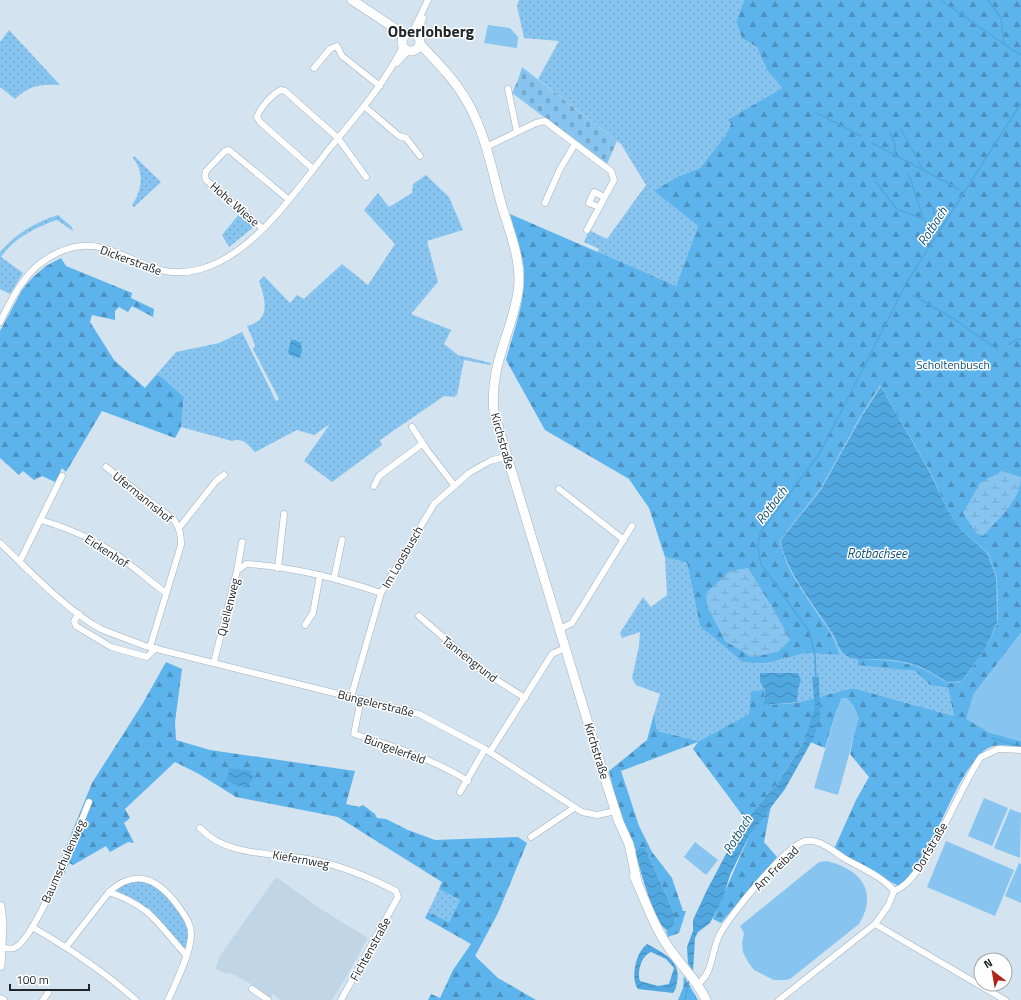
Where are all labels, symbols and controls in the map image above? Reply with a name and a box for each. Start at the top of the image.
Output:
district label: Oberlohberg [388,19,475,43]
street label: Hohe Wiese [206,177,264,231]
water label: Rotbach [912,202,952,249]
street label: Dickerstraße [98,240,164,280]
park label: Scholtenbusch [916,355,990,374]
street label: Kirchstraße [486,410,520,472]
street label: Ufermannshof [109,467,177,527]
water label: Rotbach [750,482,792,528]
street label: Im Loosbusch [376,522,428,592]
street label: Eickenhof [81,530,133,572]
water label: Rotbachsee [847,543,908,563]
street label: Quellenweg [212,576,244,638]
street label: Tannengrund [438,631,502,687]
street label: Büngelerstraße [336,684,416,722]
street label: Kirchstraße [579,720,615,782]
street label: Büngelerfeld [361,729,429,769]
water label: Rotbach [717,810,757,857]
street label: Baumschulenweg [36,816,90,906]
street label: Dorfstraße [908,818,952,876]
street label: Am Freibad [749,841,803,895]
street label: Kiefernweg [271,845,331,873]
street label: Fichtenstraße [345,914,395,984]
north arrow [973,952,1013,992]
text: N [980,955,995,972]
scale bar [10,966,89,992]
text: 100 m [16,970,49,989]

